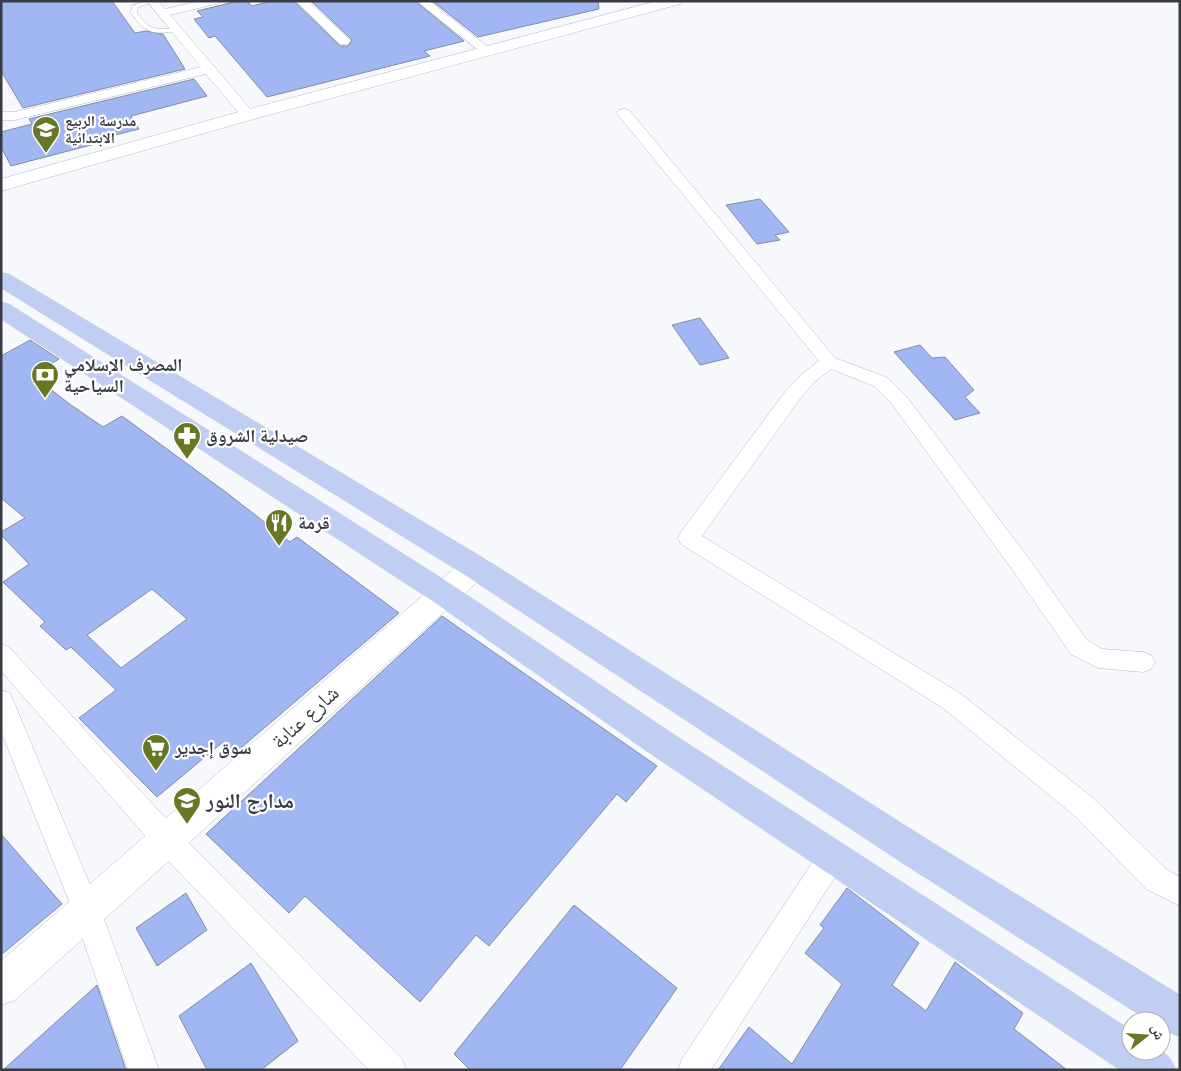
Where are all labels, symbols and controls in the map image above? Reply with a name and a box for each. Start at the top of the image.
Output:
place label: مدرسة الربيع الابتدائية [65,112,136,147]
school or university icon: مدرسة الربيع الابتدائية [31,115,61,154]
place label: المصرف الإسلامي السياحية [64,354,182,397]
bank icon: المصرف الإسلامي السياحية [30,360,60,399]
pharmacy icon: صيدلية الشروق [172,421,202,460]
place label: صيدلية الشروق [206,425,308,447]
restaurant icon: قرمة [264,508,294,547]
place label: قرمة [298,512,330,534]
street label: شارع عنابة [266,681,344,754]
supermarket icon: سوق إجدير [141,733,171,772]
place label: سوق إجدير [174,737,251,759]
school or university icon: مدارج النور [172,786,202,825]
place label: مدارج النور [205,789,294,814]
north arrow [1121,1011,1171,1061]
text: ش [1148,1023,1168,1042]

